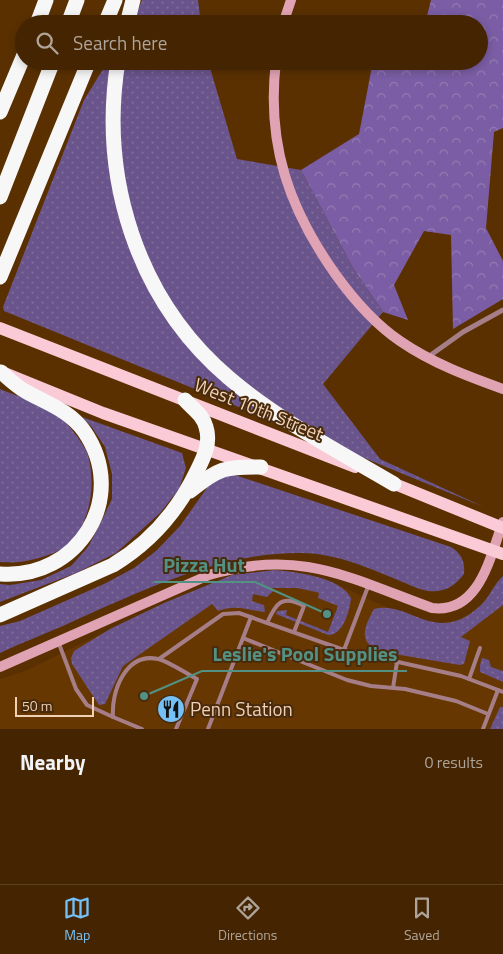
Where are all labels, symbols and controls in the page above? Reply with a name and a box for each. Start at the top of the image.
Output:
search box [15,15,488,70]
text: Search here [73,28,167,57]
icon: search [33,29,61,57]
street label: West 10th Street [190,369,328,448]
callout: Pizza Hut [154,547,255,582]
text: Pizza Hut [163,549,245,580]
callout: Leslie's Pool Supplies [202,636,407,671]
text: Leslie's Pool Supplies [212,638,398,669]
scale bar [15,694,94,717]
restaurant icon: Penn Station [156,694,186,724]
place label: Penn Station [190,694,293,723]
text: 50 m [22,695,52,716]
text: Nearby [20,746,85,778]
text: 0 results [424,750,483,774]
tab: Map [63,894,91,945]
tab: Directions [218,894,277,945]
tab: Saved [404,894,440,945]

